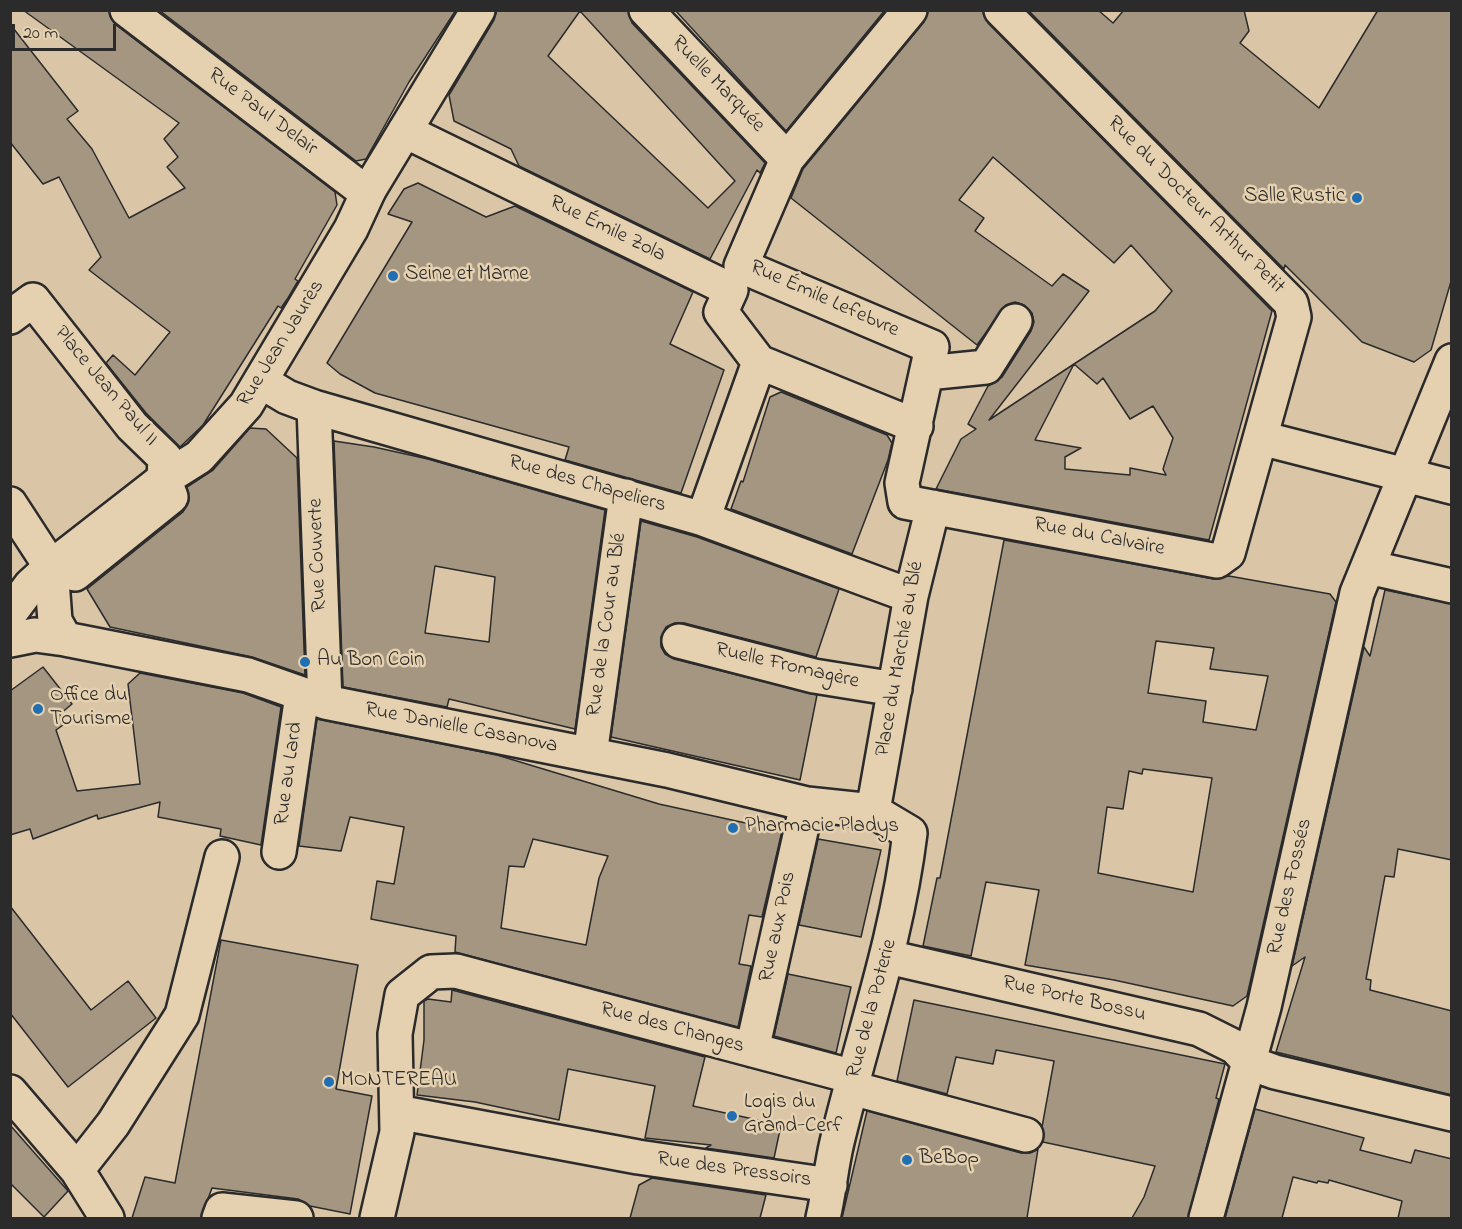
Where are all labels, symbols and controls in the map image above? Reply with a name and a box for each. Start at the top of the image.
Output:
scale bar [15,12,118,50]
text: 20 m [23,21,58,47]
street label: Ruelle Marquée [665,31,769,139]
street label: Rue Paul Delair [202,63,322,163]
street label: Rue du Docteur Arthur Petit [1101,112,1289,300]
place label: Salle Rustic [1244,185,1345,211]
street label: Rue Émile Zola [545,191,669,269]
marker: Salle Rustic [1350,191,1364,205]
street label: Rue Émile Lefebvre [745,256,903,344]
place label: Seine et Marne [405,263,529,289]
marker: Seine et Marne [386,269,400,283]
street label: Rue Jean Jaurès [233,276,331,412]
street label: Place Jean Paul II [47,322,163,452]
street label: Rue des Chapeliers [505,450,669,520]
street label: Rue Couverte [304,498,334,612]
street label: Rue du Calvaire [1031,513,1167,563]
street label: Rue de la Cour au Blé [583,531,633,719]
street label: Place du Marché au Blé [871,559,931,759]
street label: Ruelle Fromagère [713,638,861,696]
place label: Au Bon Coin [317,649,424,675]
marker: Au Bon Coin [298,655,312,669]
place label: Office du Tourisme [50,684,131,734]
street label: Rue Danielle Casanova [362,698,560,760]
marker: Office du Tourisme [31,702,45,716]
street label: Rue au Lard [270,721,310,827]
place label: Pharmacie Pladys [745,815,899,841]
street label: Rue des Fossés [1263,816,1319,958]
marker: Pharmacie Pladys [726,821,740,835]
street label: Rue aux Pois [755,869,803,985]
street label: Rue de la Poterie [842,937,904,1081]
street label: Rue Porte Bossu [1000,971,1148,1029]
street label: Rue des Changes [597,998,747,1060]
place label: MONTEREAU [341,1069,457,1095]
marker: MONTEREAU [322,1075,336,1089]
place label: Logis du Grand-Cerf [744,1091,842,1141]
marker: Logis du Grand-Cerf [725,1109,739,1123]
place label: BeBop [919,1147,979,1173]
street label: Rue des Pressoirs [655,1148,813,1194]
marker: BeBop [900,1153,914,1167]

